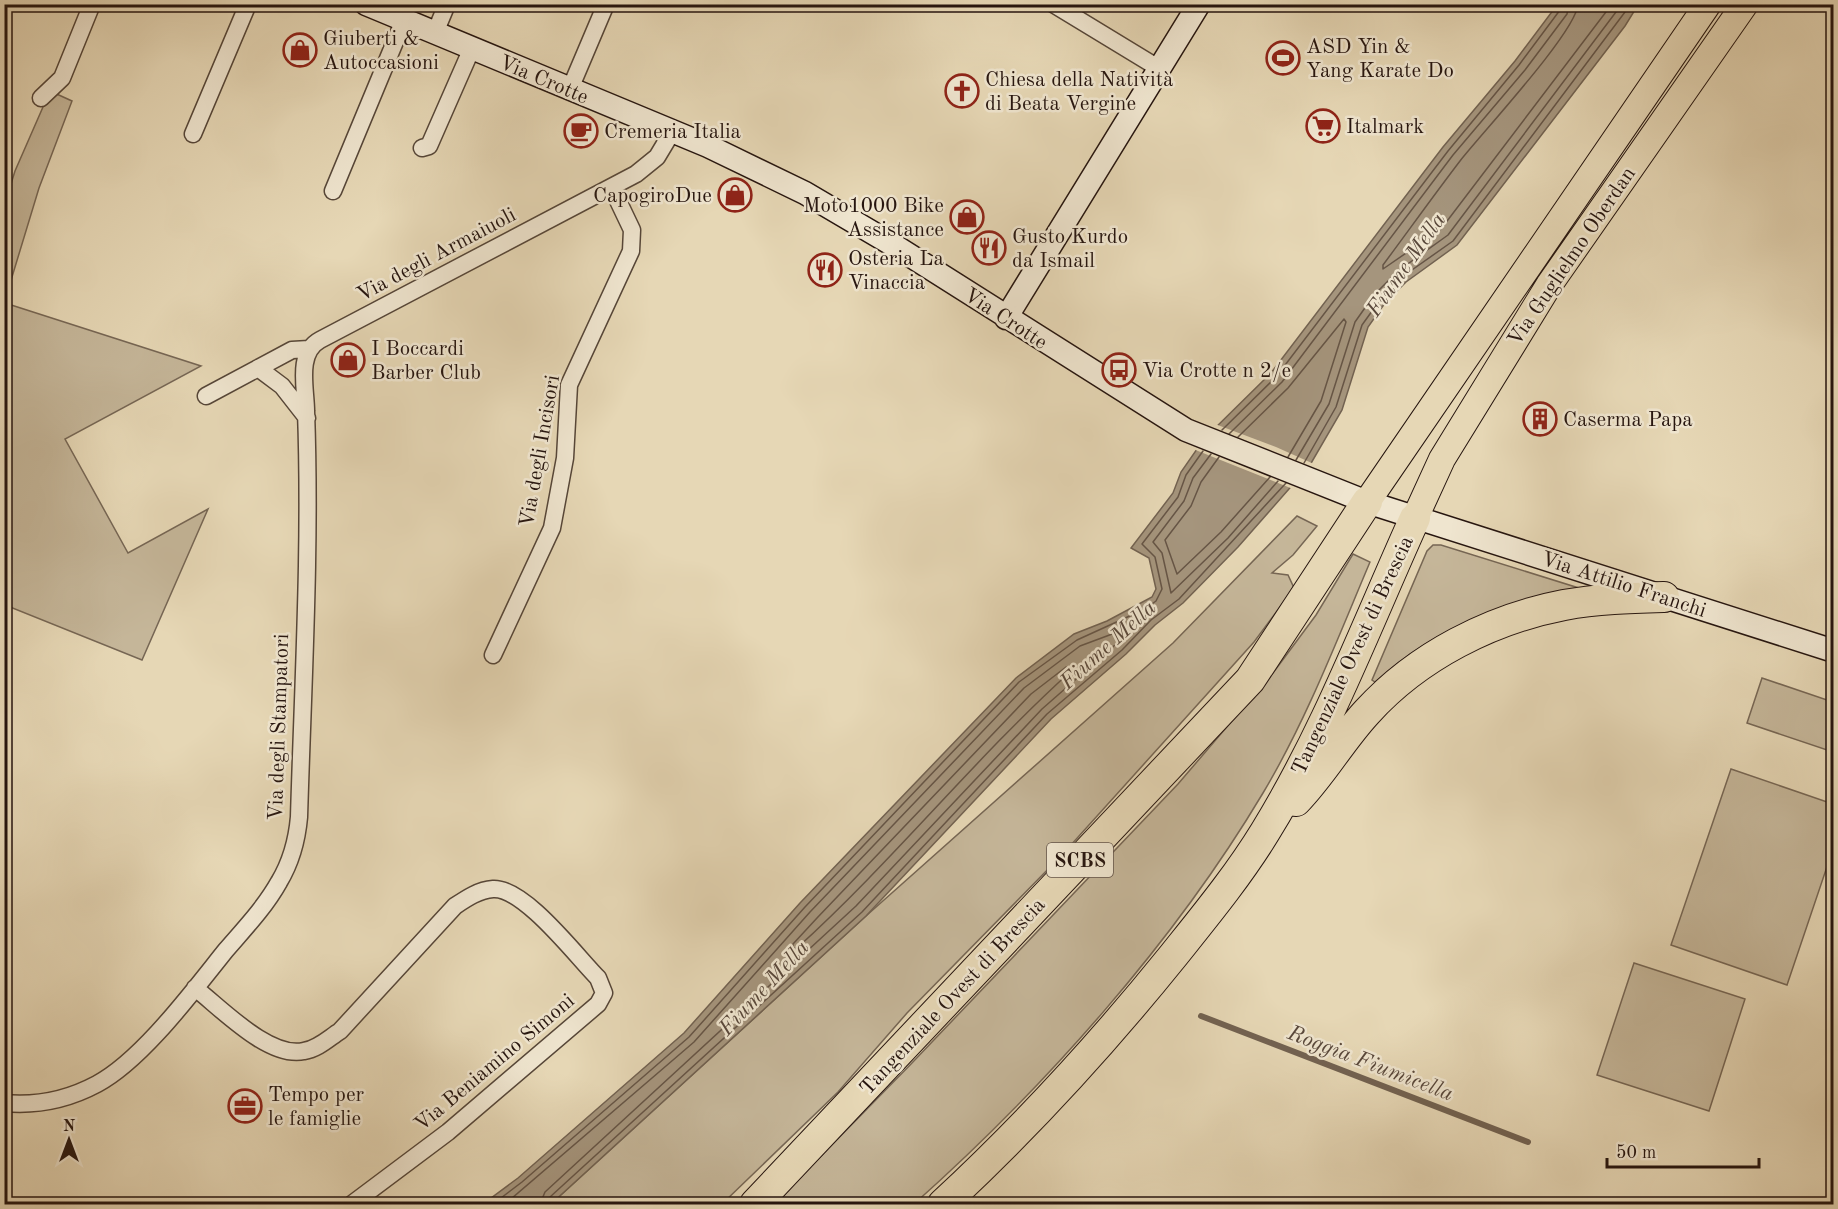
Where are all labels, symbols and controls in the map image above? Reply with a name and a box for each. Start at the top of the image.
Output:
place label: Giuberti & Autoccasioni [323,29,439,74]
shop icon: Giuberti & Autoccasioni [282,32,318,68]
place label: ASD Yin & Yang Karate Do [1306,37,1454,82]
sports icon: ASD Yin & Yang Karate Do [1265,40,1301,76]
street label: Via Crotte [496,52,591,109]
place label: Chiesa della Natività di Beata Vergine [985,70,1174,115]
church icon: Chiesa della Natività di Beata Vergine [944,73,980,109]
supermarket icon: Italmark [1305,108,1341,144]
cafe icon: Cremeria Italia [563,113,599,149]
place label: Italmark [1346,117,1424,138]
place label: Cremeria Italia [604,122,741,143]
street label: Via Guglielmo Oberdan [1505,164,1640,350]
shop icon: CapogiroDue [717,177,753,213]
place label: CapogiroDue [593,186,712,207]
place label: Moto1000 Bike Assistance [803,196,944,241]
shop icon: Moto1000 Bike Assistance [949,199,985,235]
street label: Via degli Armaiuoli [354,205,520,306]
water label: Fiume Mella [1362,209,1450,322]
place label: Gusto Kurdo da Ismail [1012,227,1128,272]
restaurant icon: Gusto Kurdo da Ismail [971,230,1007,266]
place label: Osteria La Vinaccia [848,249,944,294]
restaurant icon: Osteria La Vinaccia [807,252,843,288]
street label: Via Crotte [960,285,1051,354]
place label: I Boccardi Barber Club [371,339,481,384]
shop icon: I Boccardi Barber Club [330,342,366,378]
bus stop icon: Via Crotte n 2/e [1101,352,1137,388]
place label: Via Crotte n 2/e [1142,361,1291,382]
street label: Via degli Incisori [517,373,564,529]
building icon: Caserma Papa [1522,401,1558,437]
place label: Caserma Papa [1563,410,1693,431]
street label: Tangenziale Ovest di Brescia [1289,533,1418,778]
street label: Via Attilio Franchi [1538,549,1709,622]
water label: Fiume Mella [1055,597,1161,695]
street label: Via degli Stampatori [266,633,293,821]
road number: SCBS [1047,843,1113,877]
street label: Tangenziale Ovest di Brescia [856,894,1050,1100]
water label: Fiume Mella [714,936,814,1041]
street label: Via Beniamino Simoni [411,990,579,1136]
water label: Roggia Fiumicella [1284,1022,1456,1106]
place label: Tempo per le famiglie [268,1085,365,1130]
office icon: Tempo per le famiglie [227,1088,263,1124]
north arrow [39,1110,99,1170]
text: N [63,1119,76,1135]
scale bar [1607,1131,1758,1169]
text: 50 m [1616,1144,1656,1162]

